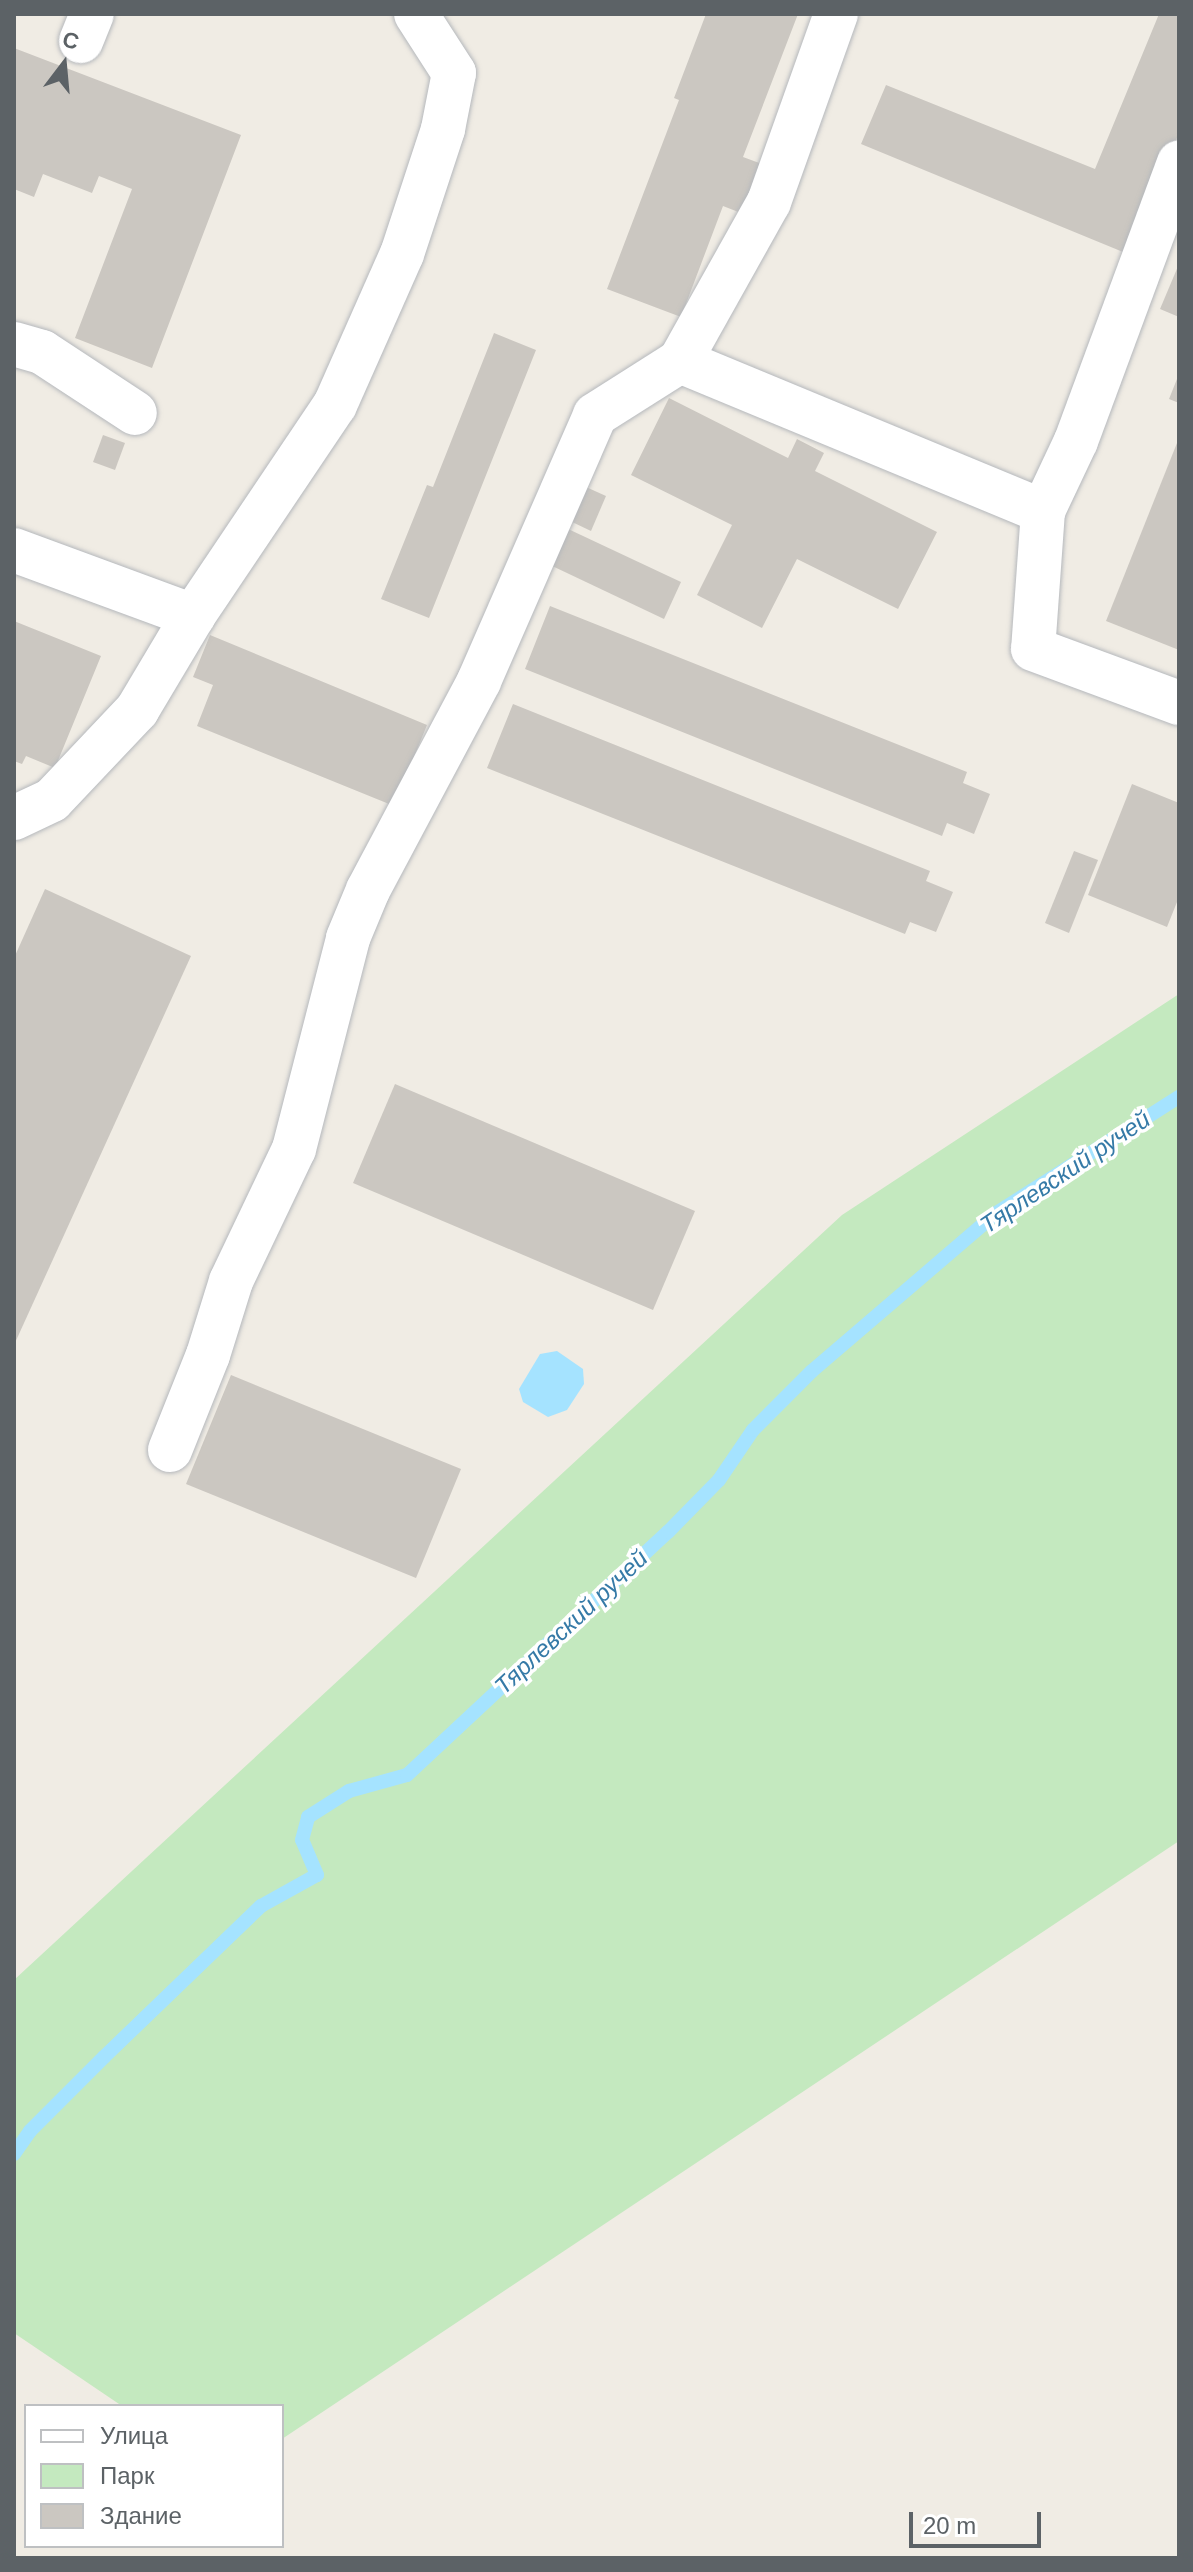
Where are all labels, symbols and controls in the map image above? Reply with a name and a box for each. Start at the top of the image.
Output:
north arrow [24,24,104,104]
text: С [60,26,82,55]
water label: Тярлевский ручей [975,1104,1155,1240]
water label: Тярлевский ручей [489,1544,653,1700]
legend [24,2404,284,2548]
text: Улица [100,2422,168,2449]
text: Парк [100,2462,154,2489]
scale bar [913,2496,1045,2546]
text: Здание [100,2502,182,2529]
text: 20 m [923,2512,976,2539]

